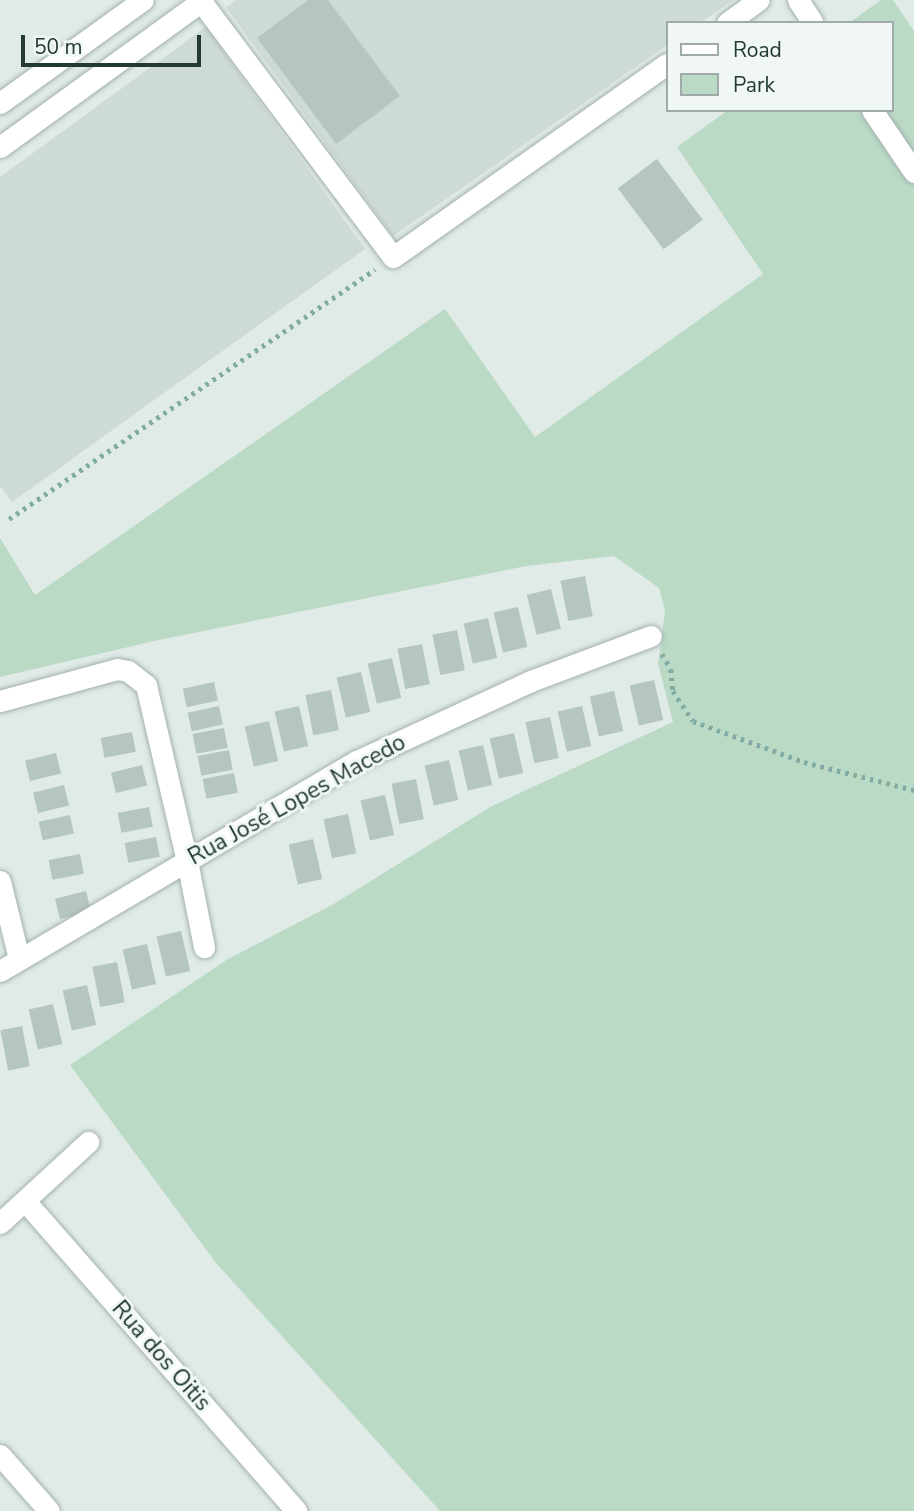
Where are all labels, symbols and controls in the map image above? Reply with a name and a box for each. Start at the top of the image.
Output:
scale bar [24,21,205,65]
legend [666,21,893,112]
text: 50 m [34,33,83,61]
text: Road [733,36,782,64]
text: Park [733,71,775,99]
street label: Rua José Lopes Macedo [183,729,411,871]
street label: Rua dos Oitis [106,1295,216,1417]

